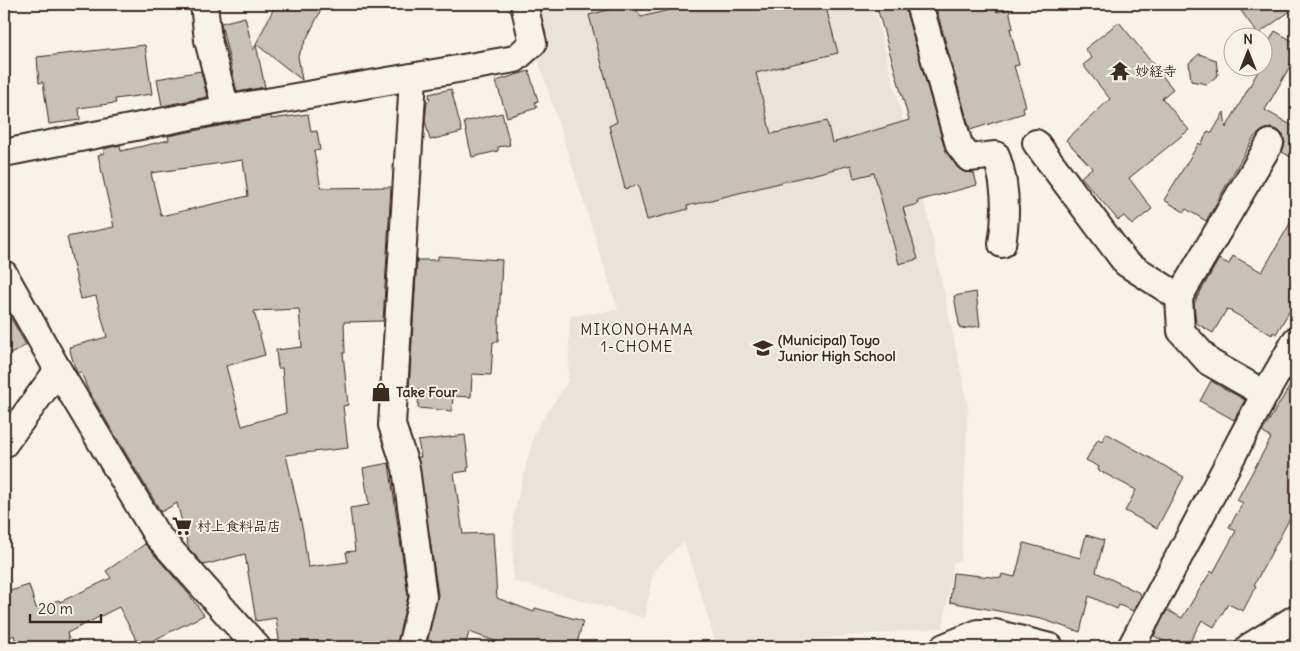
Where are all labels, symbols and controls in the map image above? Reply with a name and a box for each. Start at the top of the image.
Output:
north arrow [1222,28,1272,78]
text: N [1243,30,1253,48]
temple icon: 妙経寺 [1109,60,1131,82]
place label: 妙経寺 [1135,62,1177,80]
district label: MIKONOHAMA 1-CHOME [580,320,694,356]
place label: (Municipal) Toyo Junior High School [778,331,896,365]
school or university icon: (Municipal) Toyo Junior High School [752,337,774,359]
shop icon: Take Four [370,381,392,403]
place label: Take Four [396,383,458,401]
supermarket icon: 村上食料品店 [171,515,193,537]
place label: 村上食料品店 [197,517,281,535]
scale bar [30,591,101,623]
text: 20 m [38,599,73,618]

